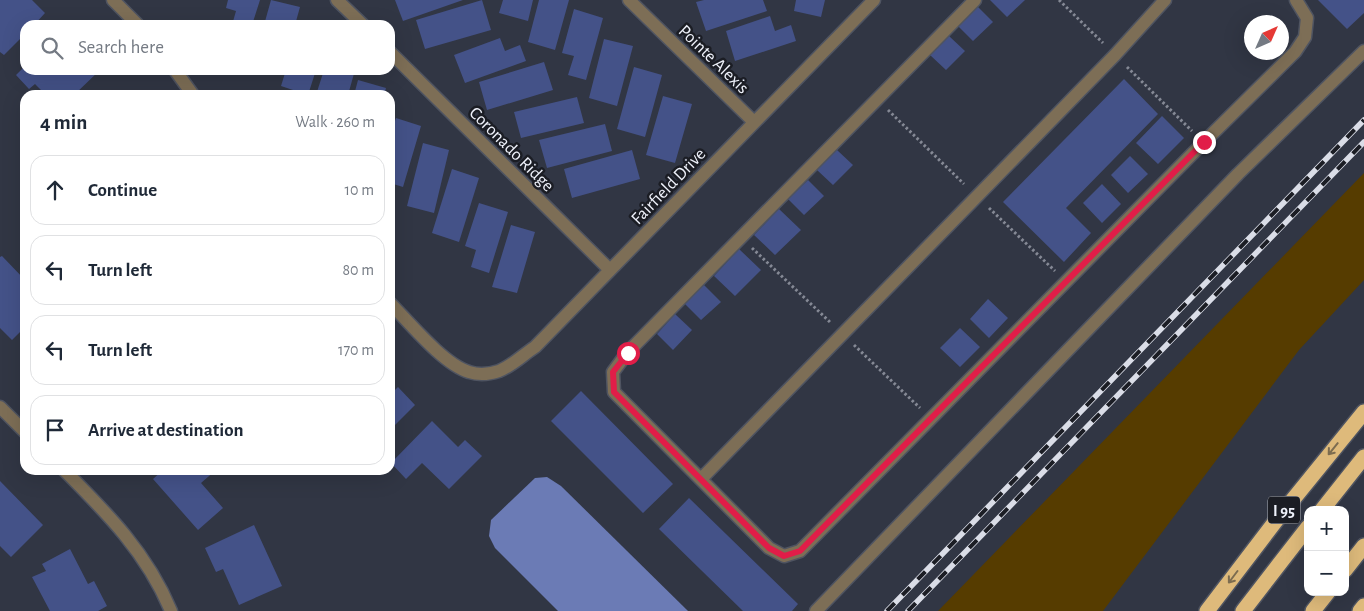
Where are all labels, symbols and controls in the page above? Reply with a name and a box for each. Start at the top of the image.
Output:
north arrow [1244,15,1289,60]
search box [20,20,395,75]
street label: Pointe Alexis [675,22,752,97]
icon: search [38,34,66,62]
text: Search here [78,38,164,57]
street label: Coronado Ridge [465,104,557,196]
text: 4 min [40,112,87,133]
text: Walk · 260 m [295,114,375,130]
route end [1193,131,1216,154]
street label: Fairfield Drive [628,145,709,228]
icon: ahead [41,176,69,204]
text: Continue [88,181,157,200]
text: 10 m [345,182,374,198]
icon: left [41,256,69,284]
text: Turn left [88,261,152,280]
text: 80 m [343,262,374,278]
icon: left [41,336,69,364]
text: Turn left [88,341,152,360]
text: 170 m [338,342,374,358]
route start [617,342,640,365]
icon: arrive [41,416,69,444]
text: Arrive at destination [88,421,244,440]
one-way arrow [1328,443,1339,456]
road number: I 95 [1268,496,1300,524]
map controls [1304,506,1349,596]
button: + [1304,506,1349,551]
button: − [1304,551,1349,596]
one-way arrow [1227,570,1238,583]

